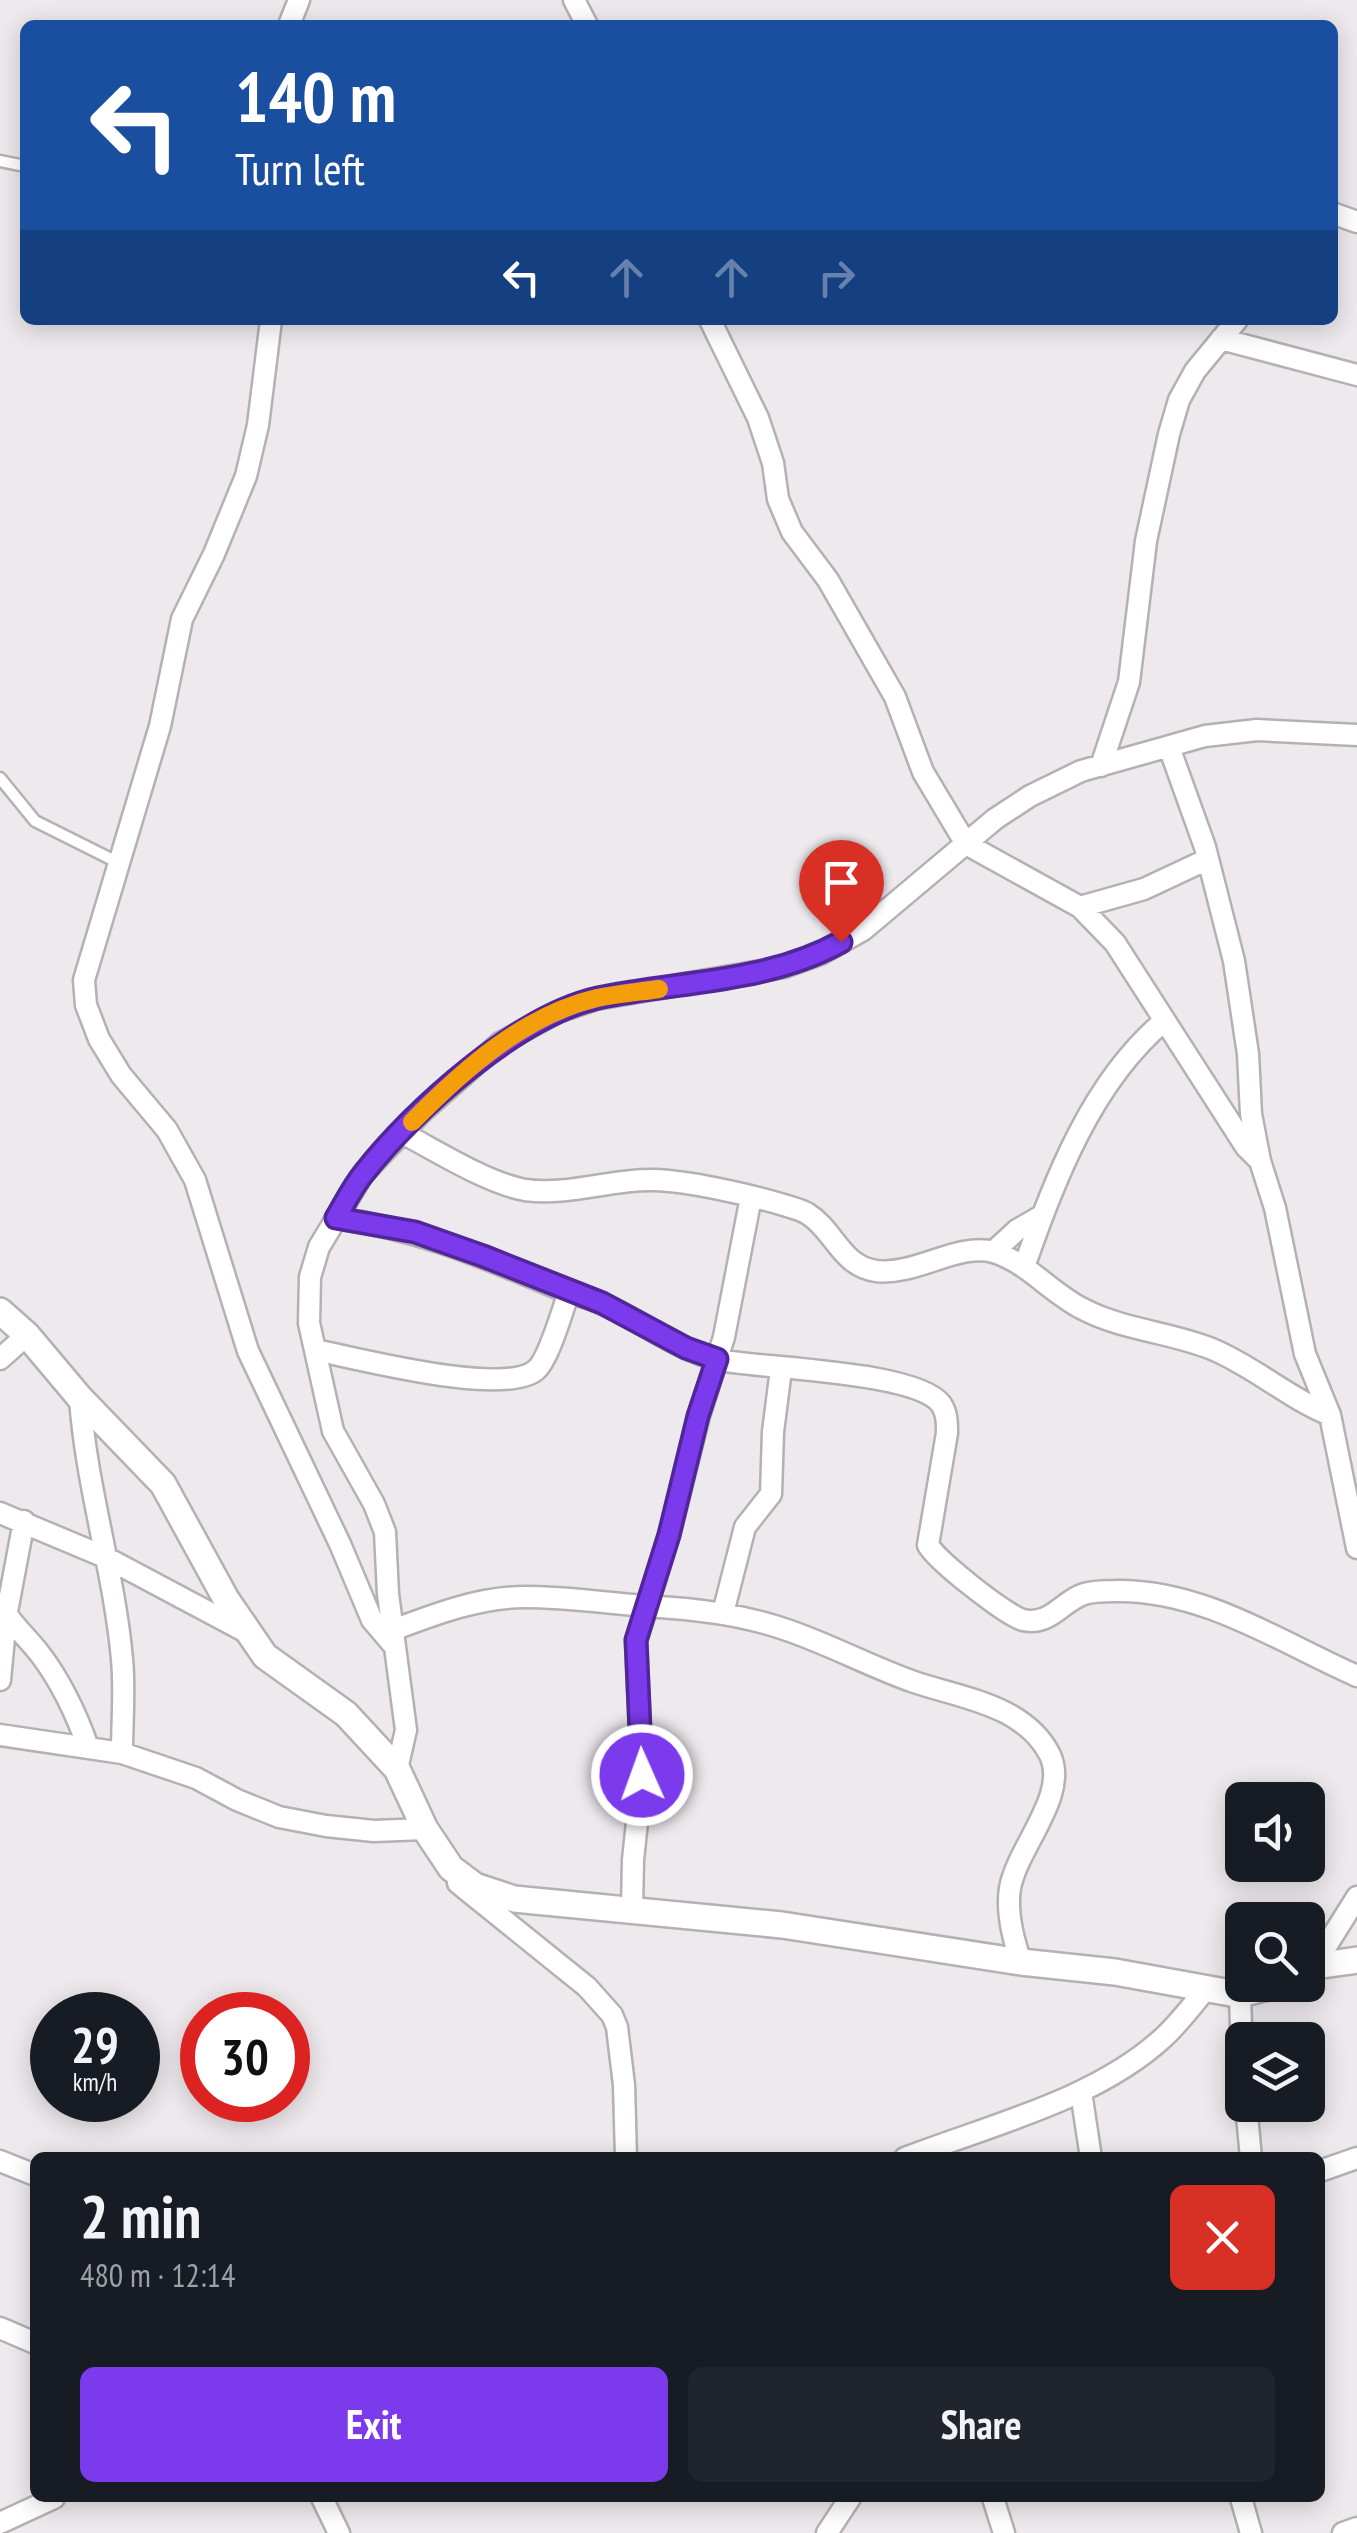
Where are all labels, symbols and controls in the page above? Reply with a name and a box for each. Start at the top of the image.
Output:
text: 140 m [235,51,396,141]
icon: left [70,60,200,190]
text: Turn left [235,139,365,197]
icon: left [494,250,549,305]
icon: ahead [599,250,654,305]
icon: ahead [704,250,759,305]
icon: right [809,250,864,305]
pin [799,840,884,943]
icon: arrive [814,855,869,910]
position arrow [590,1723,694,1827]
map controls [1225,1782,1325,2122]
button: sound [1225,1782,1325,1882]
button: search [1225,1902,1325,2002]
speed limit sign: 30 [180,1992,310,2122]
text: 29 [71,2012,119,2077]
button: layers [1225,2022,1325,2122]
text: km/h [73,2066,117,2098]
text: 2 min [80,2177,201,2255]
button: close [1170,2185,1275,2290]
text: 480 m · 12:14 [80,2254,235,2296]
button: Exit [80,2367,668,2482]
button: Share [688,2367,1275,2482]

